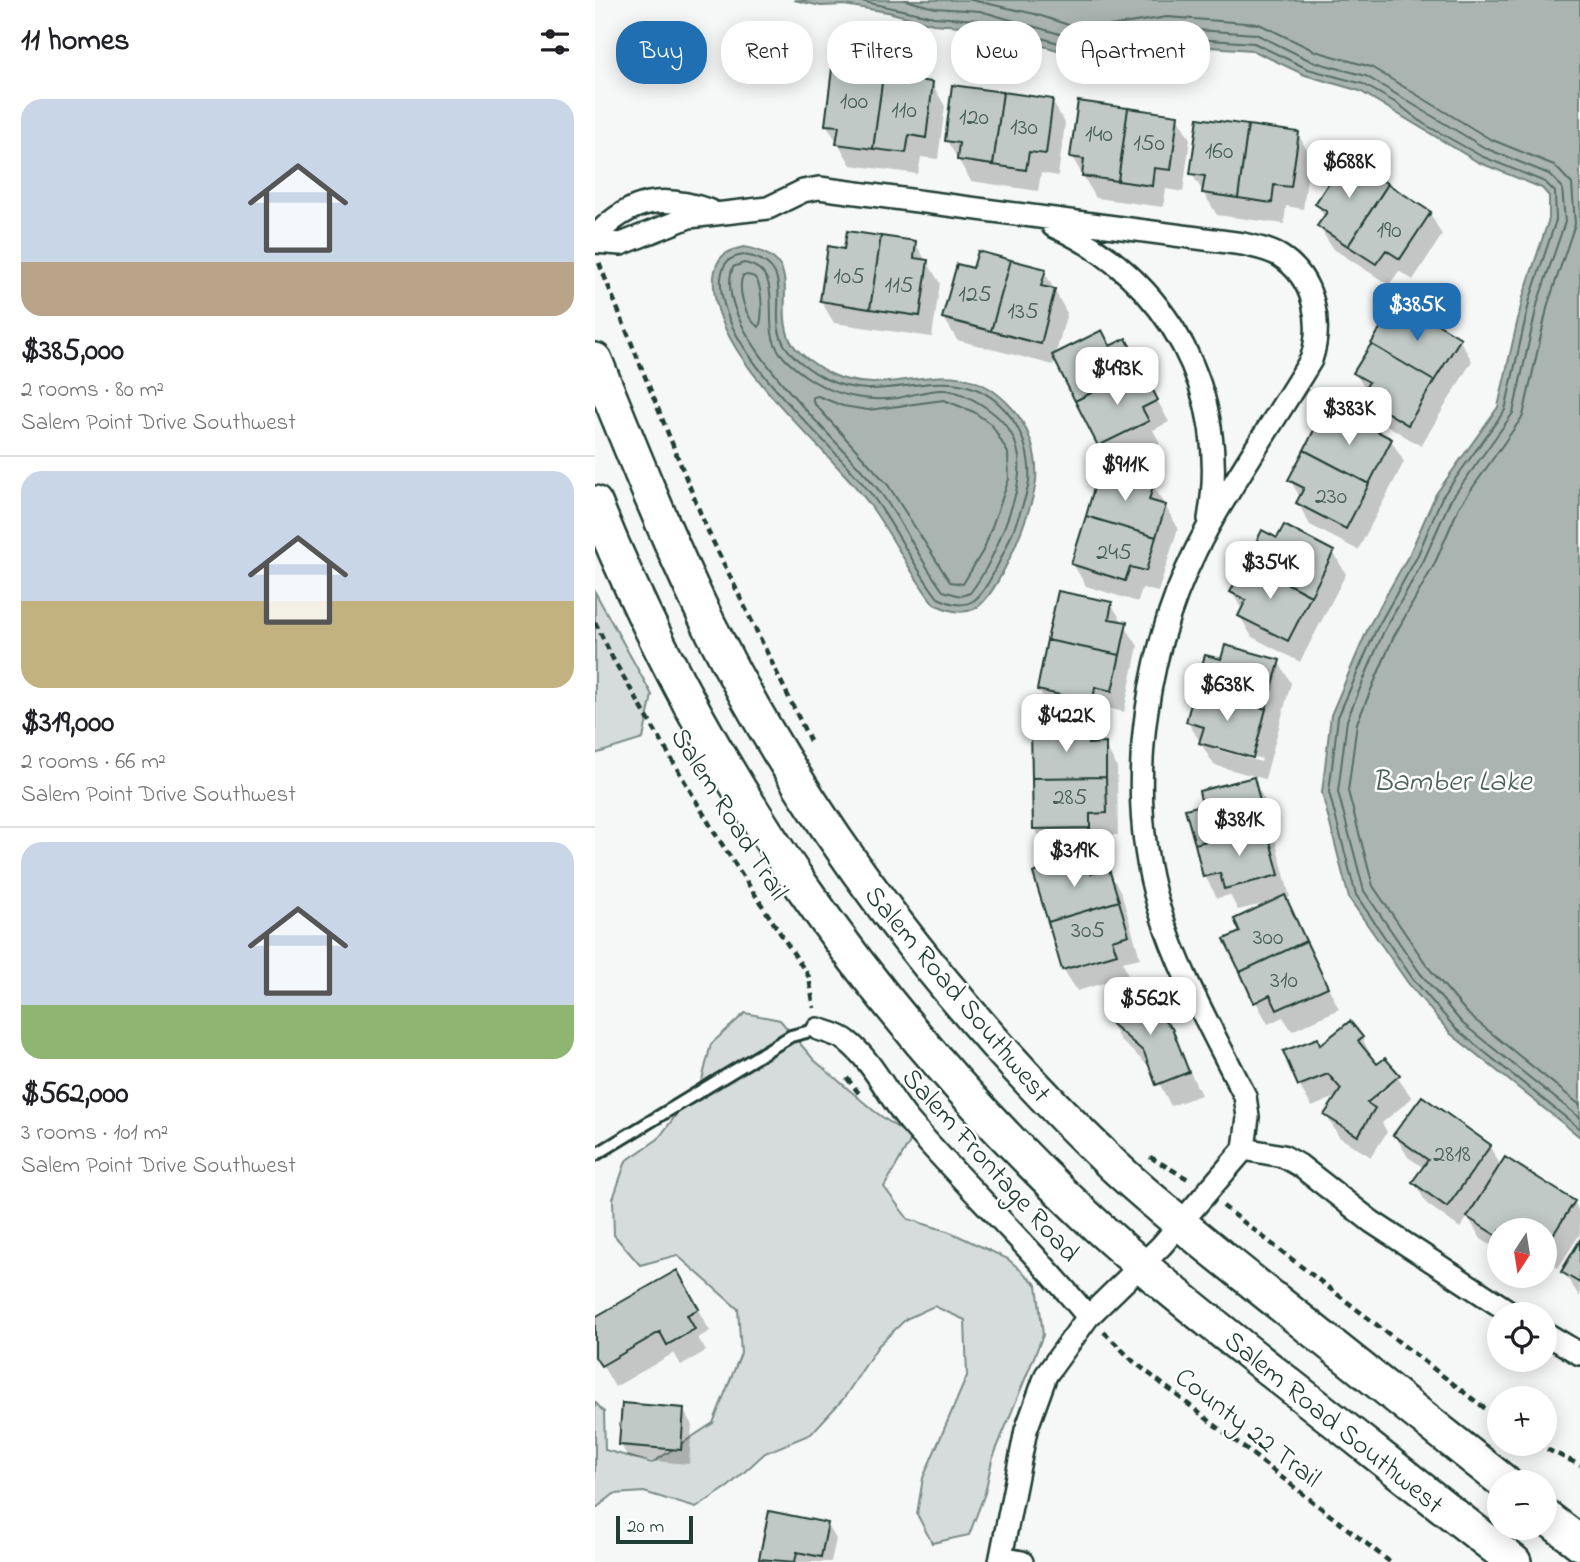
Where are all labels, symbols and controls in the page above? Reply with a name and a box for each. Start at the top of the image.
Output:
text: 11 homes [21,20,129,64]
chip: Buy [616,21,707,84]
chip: Rent [721,21,813,84]
chip: Filters [827,21,937,84]
chip: New [951,21,1042,84]
chip: Apartment [1056,21,1210,84]
icon: filters [536,23,574,61]
house number: 100 [840,85,868,120]
house number: 110 [891,94,917,129]
house number: 120 [959,101,989,136]
house number: 130 [1010,111,1038,146]
house number: 140 [1085,118,1113,153]
house number: 150 [1133,127,1165,162]
house number: 160 [1205,135,1233,170]
pin: $688K [1300,140,1398,200]
icon: home [235,145,361,271]
text: $688K [1323,146,1375,179]
house number: 190 [1376,214,1402,249]
house number: 105 [833,260,865,295]
house number: 115 [885,269,914,304]
house number: 125 [958,278,992,313]
pin: $385K [1368,284,1466,343]
text: $385K [1389,289,1445,322]
house number: 135 [1007,295,1039,330]
text: $385,000 [21,330,124,374]
pin: $493K [1068,348,1166,407]
text: $493K [1092,353,1142,386]
text: 2 rooms · 80 m² [21,374,164,407]
pin: $383K [1300,388,1398,447]
text: $383K [1323,393,1375,426]
text: Salem Point Drive Southwest [21,407,296,440]
pin: $911K [1076,444,1174,503]
text: $911K [1102,449,1148,482]
house number: 230 [1315,480,1347,515]
icon: home [235,517,361,643]
house number: 245 [1096,536,1132,571]
pin: $354K [1221,542,1319,601]
text: $354K [1241,547,1299,580]
pin: $638K [1178,664,1276,723]
text: $638K [1200,669,1254,702]
pin: $422K [1017,694,1115,754]
text: $422K [1037,700,1095,733]
text: $319,000 [21,702,114,746]
street label: Salem Road Trail [659,721,797,909]
text: 2 rooms · 66 m² [21,746,166,779]
water label: Bamber Lake [1372,761,1533,805]
text: Salem Point Drive Southwest [21,779,296,812]
house number: 285 [1053,781,1088,816]
pin: $381K [1190,798,1288,858]
text: $381K [1214,804,1264,837]
pin: $319K [1025,830,1123,889]
text: $319K [1050,835,1098,868]
street label: Salem Road Southwest [853,878,1060,1113]
icon: home [235,888,361,1014]
house number: 305 [1071,914,1105,949]
house number: 300 [1253,921,1283,956]
house number: 310 [1270,964,1298,999]
pin: $562K [1101,978,1199,1037]
text: $562K [1120,983,1180,1016]
street label: Salem Frontage Road [891,1060,1088,1273]
text: $562,000 [21,1073,128,1117]
text: 3 rooms · 101 m² [21,1117,168,1150]
house number: 2818 [1433,1138,1471,1173]
text: Salem Point Drive Southwest [21,1150,296,1183]
north arrow [1487,1218,1557,1288]
map controls [1487,1218,1557,1540]
button: locate [1487,1302,1557,1372]
street label: Salem Road Southwest [1214,1322,1452,1525]
street label: County 22 Trail [1165,1358,1329,1499]
button: + [1487,1386,1557,1456]
button: − [1487,1470,1557,1540]
scale bar [616,1513,693,1545]
text: 20 m [627,1514,664,1541]

